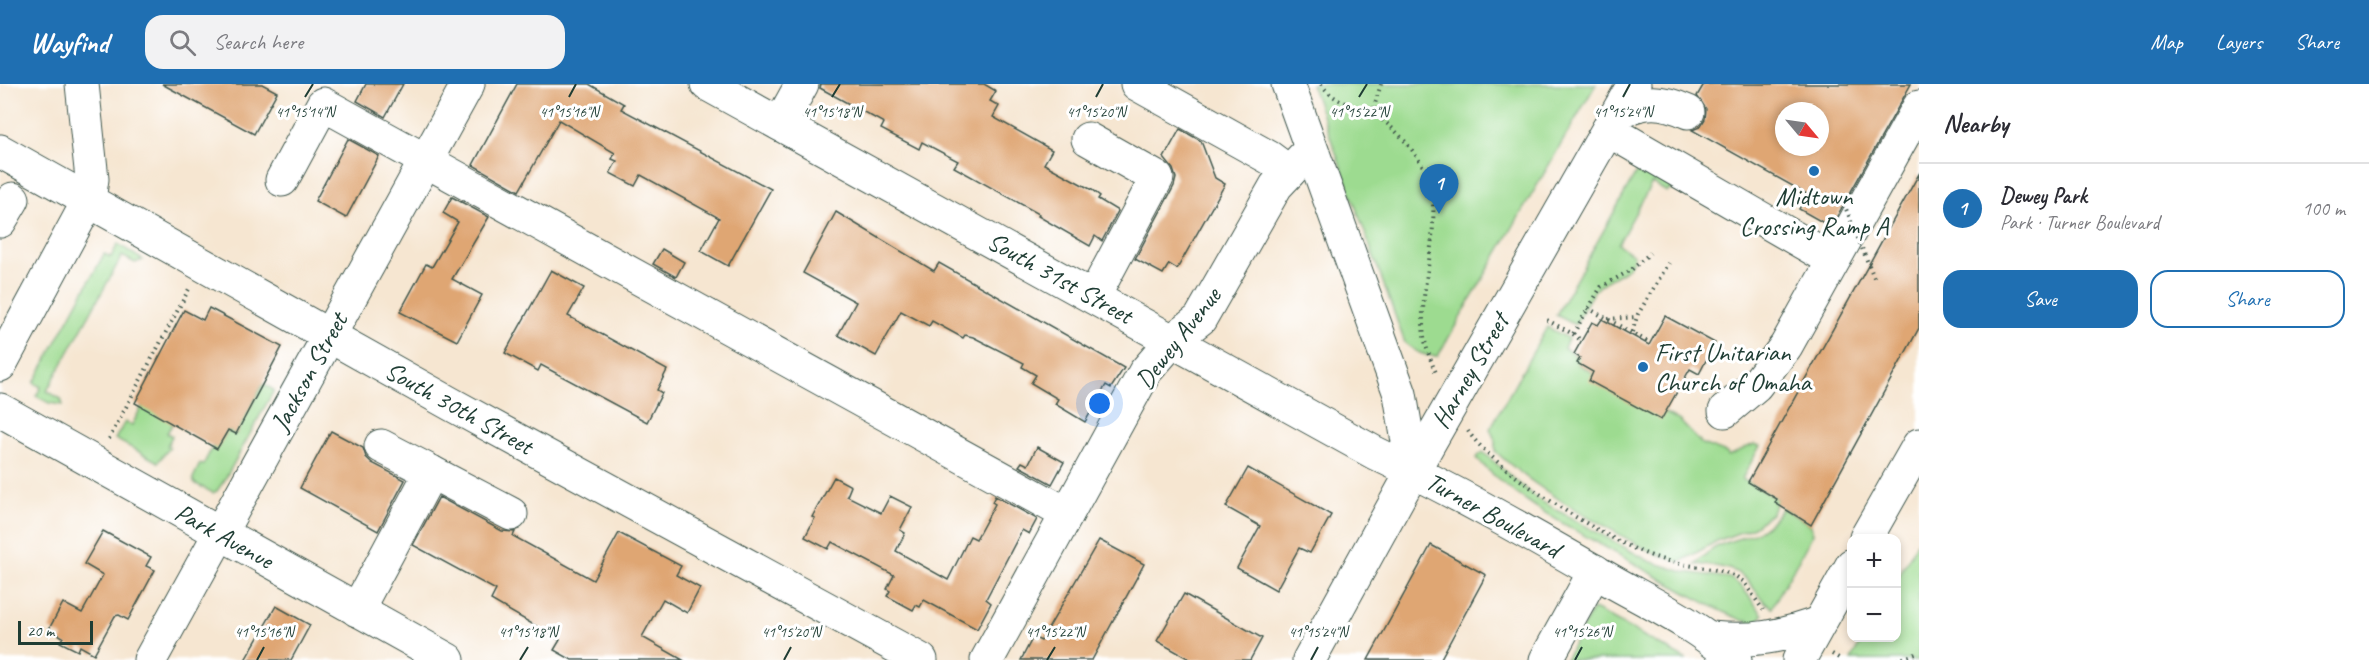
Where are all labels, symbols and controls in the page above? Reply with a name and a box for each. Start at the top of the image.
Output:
search box [145,15,565,69]
text: Wayfind [30,25,109,60]
icon: search [166,26,199,59]
text: Search here [214,28,303,56]
text: Map [2150,29,2183,55]
text: Layers [2216,29,2262,55]
text: Share [2295,29,2339,55]
north arrow [1775,102,1829,156]
text: 41°15'14"N [275,103,338,122]
text: 41°15'16"N [539,103,602,122]
text: 41°15'18"N [802,103,865,122]
text: 41°15'20"N [1066,103,1129,122]
text: 41°15'22"N [1329,103,1392,122]
text: 41°15'24"N [1593,103,1656,122]
text: Nearby [1943,107,2008,140]
pin: 1 [1420,164,1458,214]
marker: Midtown Crossing Ramp A [1807,164,1821,178]
place label: Midtown Crossing Ramp A [1740,180,1890,243]
text: Dewey Park [2000,182,2087,210]
text: 1 [1958,196,1967,221]
text: 100 m [2302,196,2345,221]
text: Park · Turner Boulevard [2000,210,2159,235]
street label: South 31st Street [982,225,1141,333]
button: Save [1943,270,2138,328]
button: Share [2150,270,2345,328]
street label: Dewey Avenue [1128,279,1229,396]
street label: Jackson Street [262,305,356,439]
street label: Harney Street [1424,305,1518,434]
place label: First Unitarian Church of Omaha [1655,336,1813,399]
street label: South 30th Street [379,354,541,463]
marker: First Unitarian Church of Omaha [1636,360,1650,374]
your location [1085,389,1114,418]
street label: Turner Boulevard [1420,465,1569,567]
street label: Park Avenue [169,496,281,578]
map controls [1847,534,1901,642]
button: + [1847,534,1901,588]
button: − [1847,588,1901,642]
scale bar [18,618,93,646]
text: 20 m [27,621,54,641]
text: 41°15'16"N [234,623,297,642]
text: 41°15'18"N [498,623,561,642]
text: 41°15'20"N [761,623,824,642]
text: 41°15'22"N [1025,623,1088,642]
text: 41°15'24"N [1288,623,1351,642]
text: 41°15'26"N [1552,623,1615,642]

